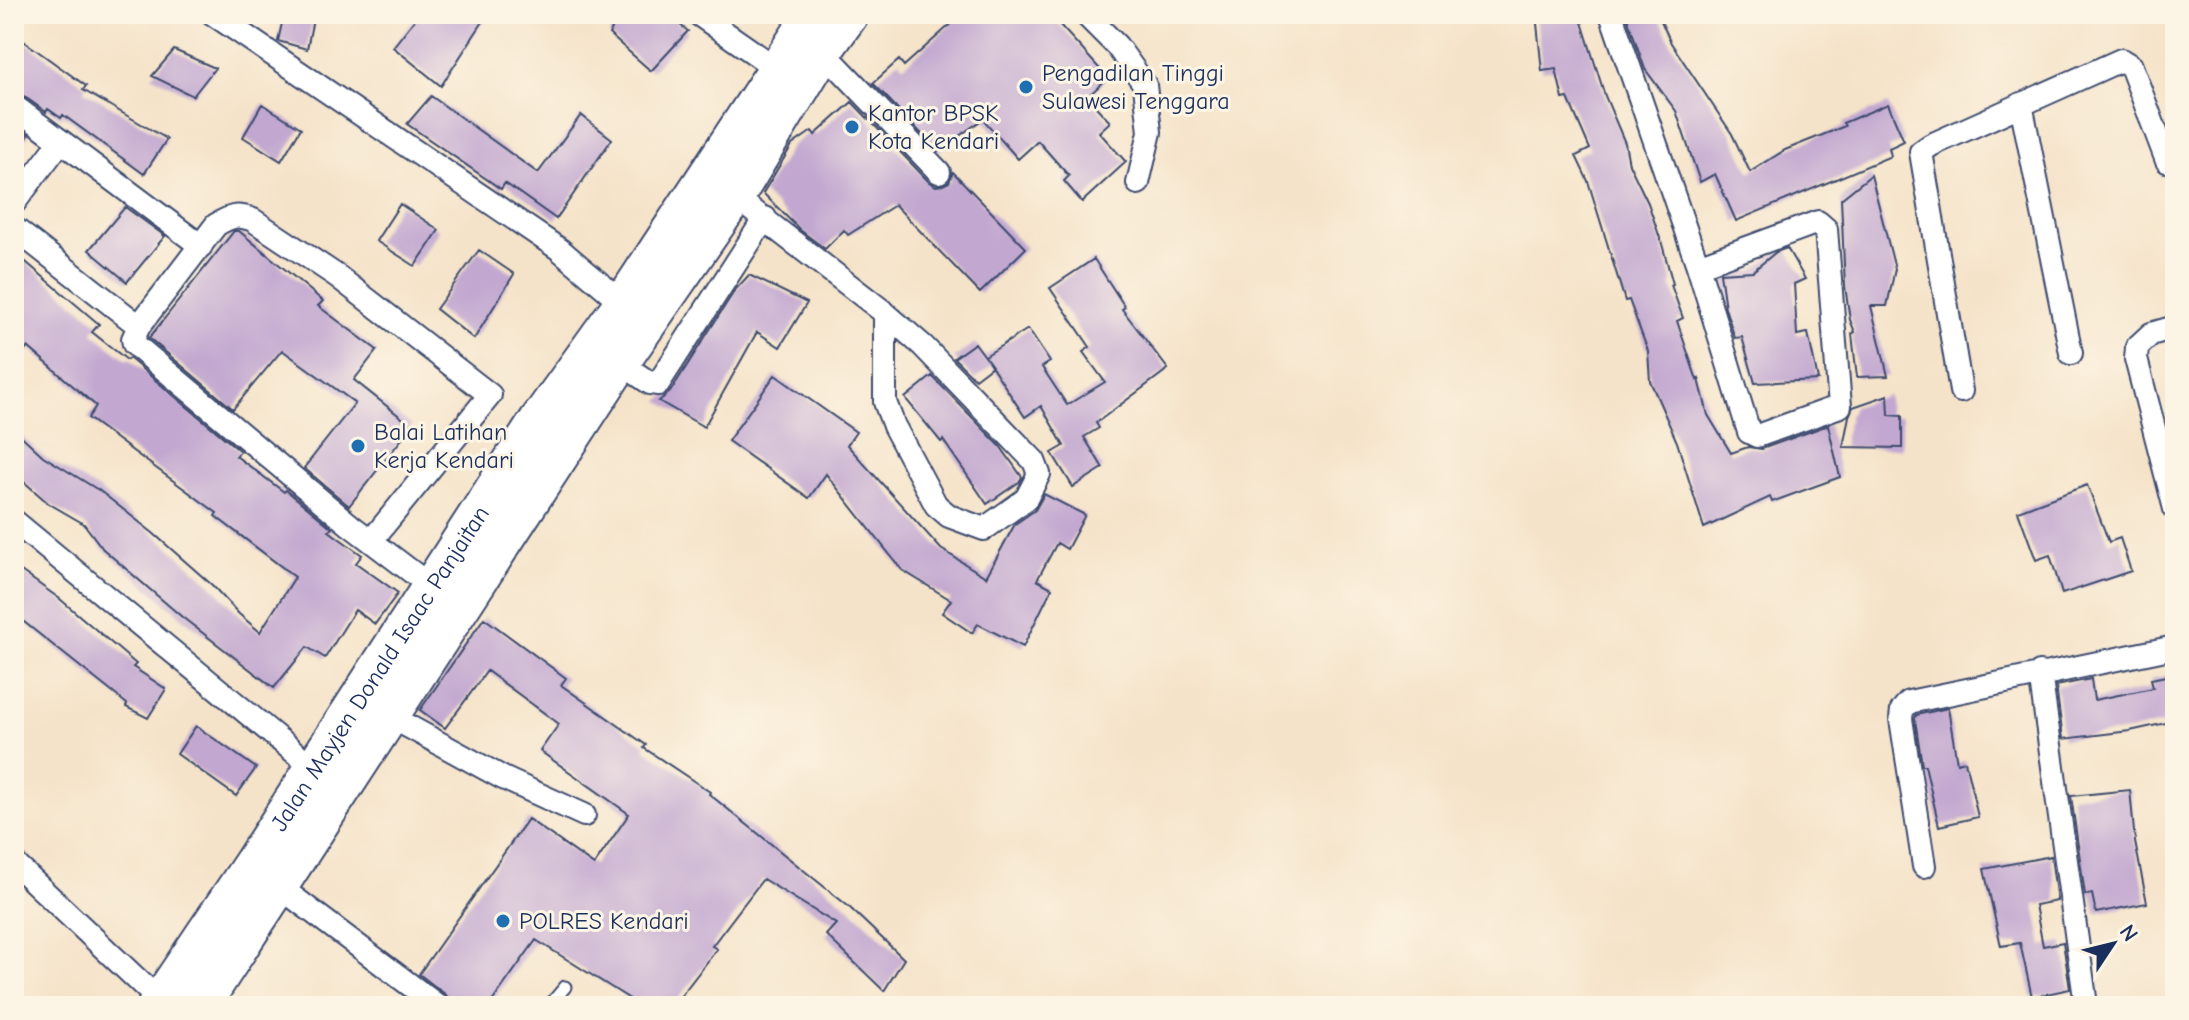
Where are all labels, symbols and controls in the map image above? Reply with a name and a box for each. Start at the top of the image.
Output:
place label: Pengadilan Tinggi Sulawesi Tenggara [1042,59,1230,115]
marker: Pengadilan Tinggi Sulawesi Tenggara [1017,78,1035,96]
place label: Kantor BPSK Kota Kendari [868,99,999,155]
marker: Kantor BPSK Kota Kendari [843,118,861,136]
place label: Balai Latihan Kerja Kendari [374,418,514,474]
marker: Balai Latihan Kerja Kendari [349,437,367,455]
street label: Jalan Mayjen Donald Isaac Panjaitan [265,501,495,836]
north arrow [2073,904,2153,984]
place label: POLRES Kendari [519,907,689,935]
marker: POLRES Kendari [494,912,512,930]
text: N [2114,920,2143,946]

